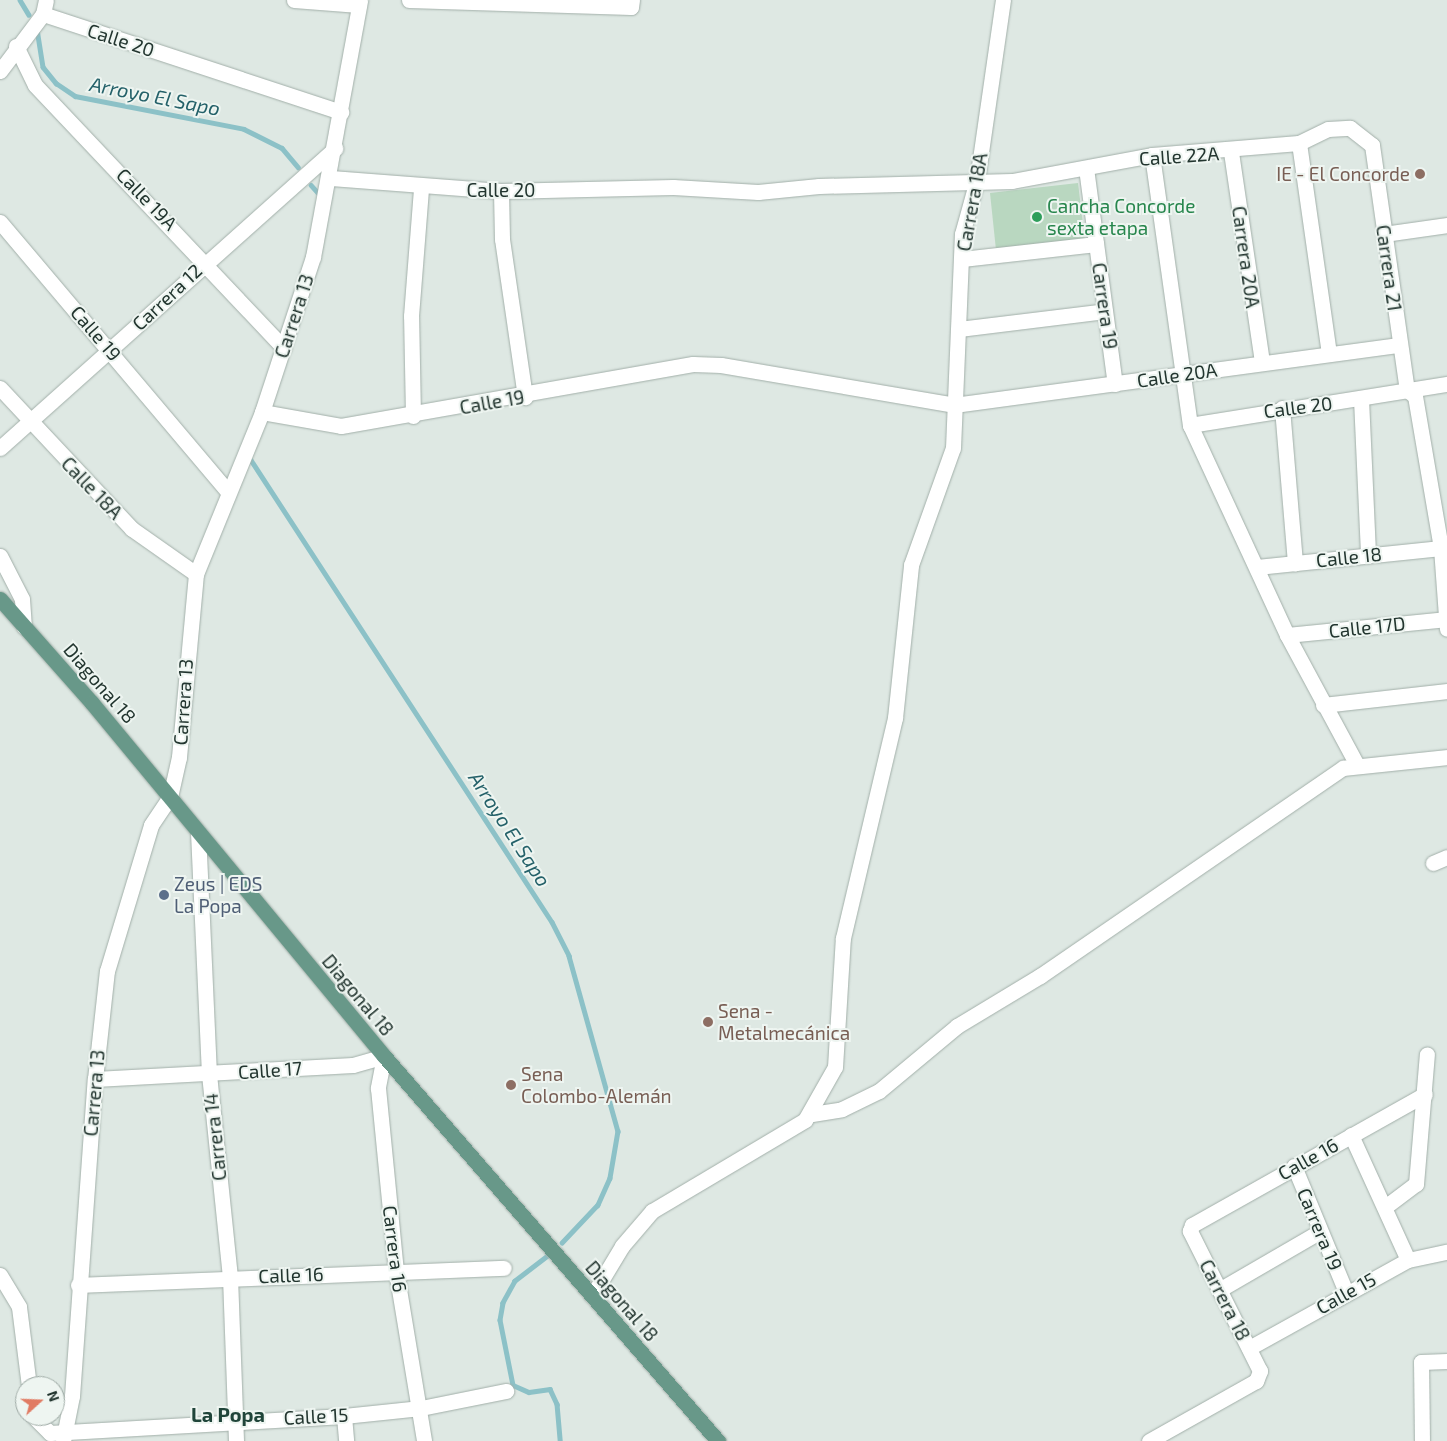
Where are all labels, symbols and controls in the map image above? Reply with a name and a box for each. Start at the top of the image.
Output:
street label: Calle 20 [85,18,157,62]
water label: Arroyo El Sapo [88,72,222,120]
street label: Calle 22A [1138,142,1220,170]
street label: Carrera 18A [952,151,992,253]
street label: Calle 19A [112,163,182,235]
place label: IE - El Concorde [1276,163,1410,185]
marker: IE - El Concorde [1414,168,1426,180]
street label: Calle 20 [466,179,536,201]
place label: Cancha Concorde sexta etapa [1047,195,1195,239]
street label: Carrera 20A [1228,205,1264,309]
marker: Cancha Concorde sexta etapa [1031,211,1043,223]
street label: Carrera 21 [1372,223,1406,313]
street label: Carrera 12 [127,259,207,335]
street label: Carrera 19 [1088,261,1122,351]
street label: Carrera 13 [270,271,318,361]
street label: Calle 19 [66,301,126,365]
street label: Calle 20A [1135,358,1219,392]
street label: Calle 19 [458,385,526,419]
street label: Calle 20 [1262,391,1334,423]
street label: Calle 18A [57,452,127,524]
street label: Calle 18 [1315,542,1383,572]
street label: Calle 17D [1328,612,1406,642]
street label: Diagonal 18 [59,638,141,728]
street label: Carrera 13 [169,658,197,746]
water label: Arroyo El Sapo [464,767,556,891]
place label: Zeus | EDS La Popa [174,873,263,917]
marker: Zeus | EDS La Popa [158,889,170,901]
street label: Diagonal 18 [317,950,399,1040]
place label: Sena - Metalmecánica [718,1000,850,1044]
marker: Sena - Metalmecánica [702,1016,714,1028]
street label: Carrera 13 [79,1049,109,1137]
street label: Calle 17 [237,1056,303,1084]
place label: Sena Colombo-Alemán [521,1063,672,1107]
marker: Sena Colombo-Alemán [505,1079,517,1091]
street label: Carrera 14 [199,1092,231,1182]
street label: Calle 16 [1274,1133,1342,1185]
street label: Carrera 19 [1292,1184,1348,1274]
street label: Carrera 16 [378,1204,412,1294]
street label: Diagonal 18 [581,1256,663,1346]
street label: Carrera 18 [1195,1256,1255,1344]
street label: Calle 16 [258,1262,324,1288]
street label: Calle 15 [1312,1267,1380,1319]
north arrow [15,1376,65,1426]
text: N [44,1388,63,1404]
district label: La Popa [191,1402,265,1426]
street label: Calle 15 [283,1403,349,1429]

